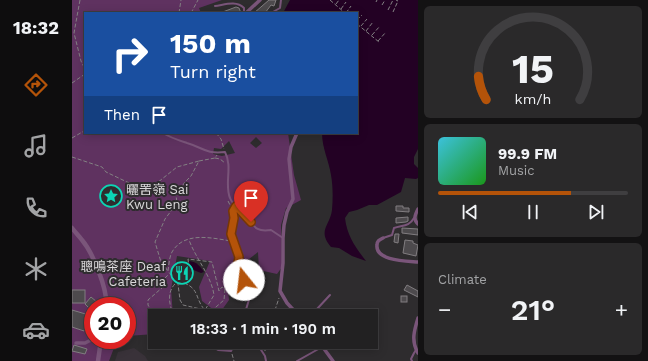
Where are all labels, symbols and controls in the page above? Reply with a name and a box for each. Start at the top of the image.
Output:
text: 18:32 [13,17,59,38]
text: 150 m [170,27,251,60]
icon: right [104,28,156,80]
text: 15 [512,44,554,93]
text: Turn right [170,61,256,82]
icon: directions [22,71,50,99]
text: km/h [515,91,551,107]
icon: arrive [148,104,170,126]
text: Then [104,106,140,124]
icon: music [22,132,50,160]
text: 99.9 FM [498,145,557,163]
text: Music [498,163,535,178]
pin [234,181,268,222]
place label: 曬罟嶺 Sai Kwu Leng [126,182,188,212]
place icon: 曬罟嶺 Sai Kwu Leng [98,183,124,209]
icon: arrive [240,187,262,209]
icon: phone [22,194,50,222]
icon: previous [459,201,481,223]
icon: pause [522,201,544,223]
icon: next [585,201,607,223]
icon: climate [22,255,50,283]
place label: 聰鳴茶座 Deaf Cafeteria [80,259,167,289]
position arrow [223,259,265,301]
restaurant icon: 聰鳴茶座 Deaf Cafeteria [169,260,195,286]
text: Climate [438,272,487,287]
text: 21° [511,292,555,327]
speed limit sign: 20 [84,297,136,349]
text: − [438,297,451,322]
text: + [615,297,628,322]
icon: car [22,316,50,344]
text: 18:33 · 1 min · 190 m [190,320,336,338]

